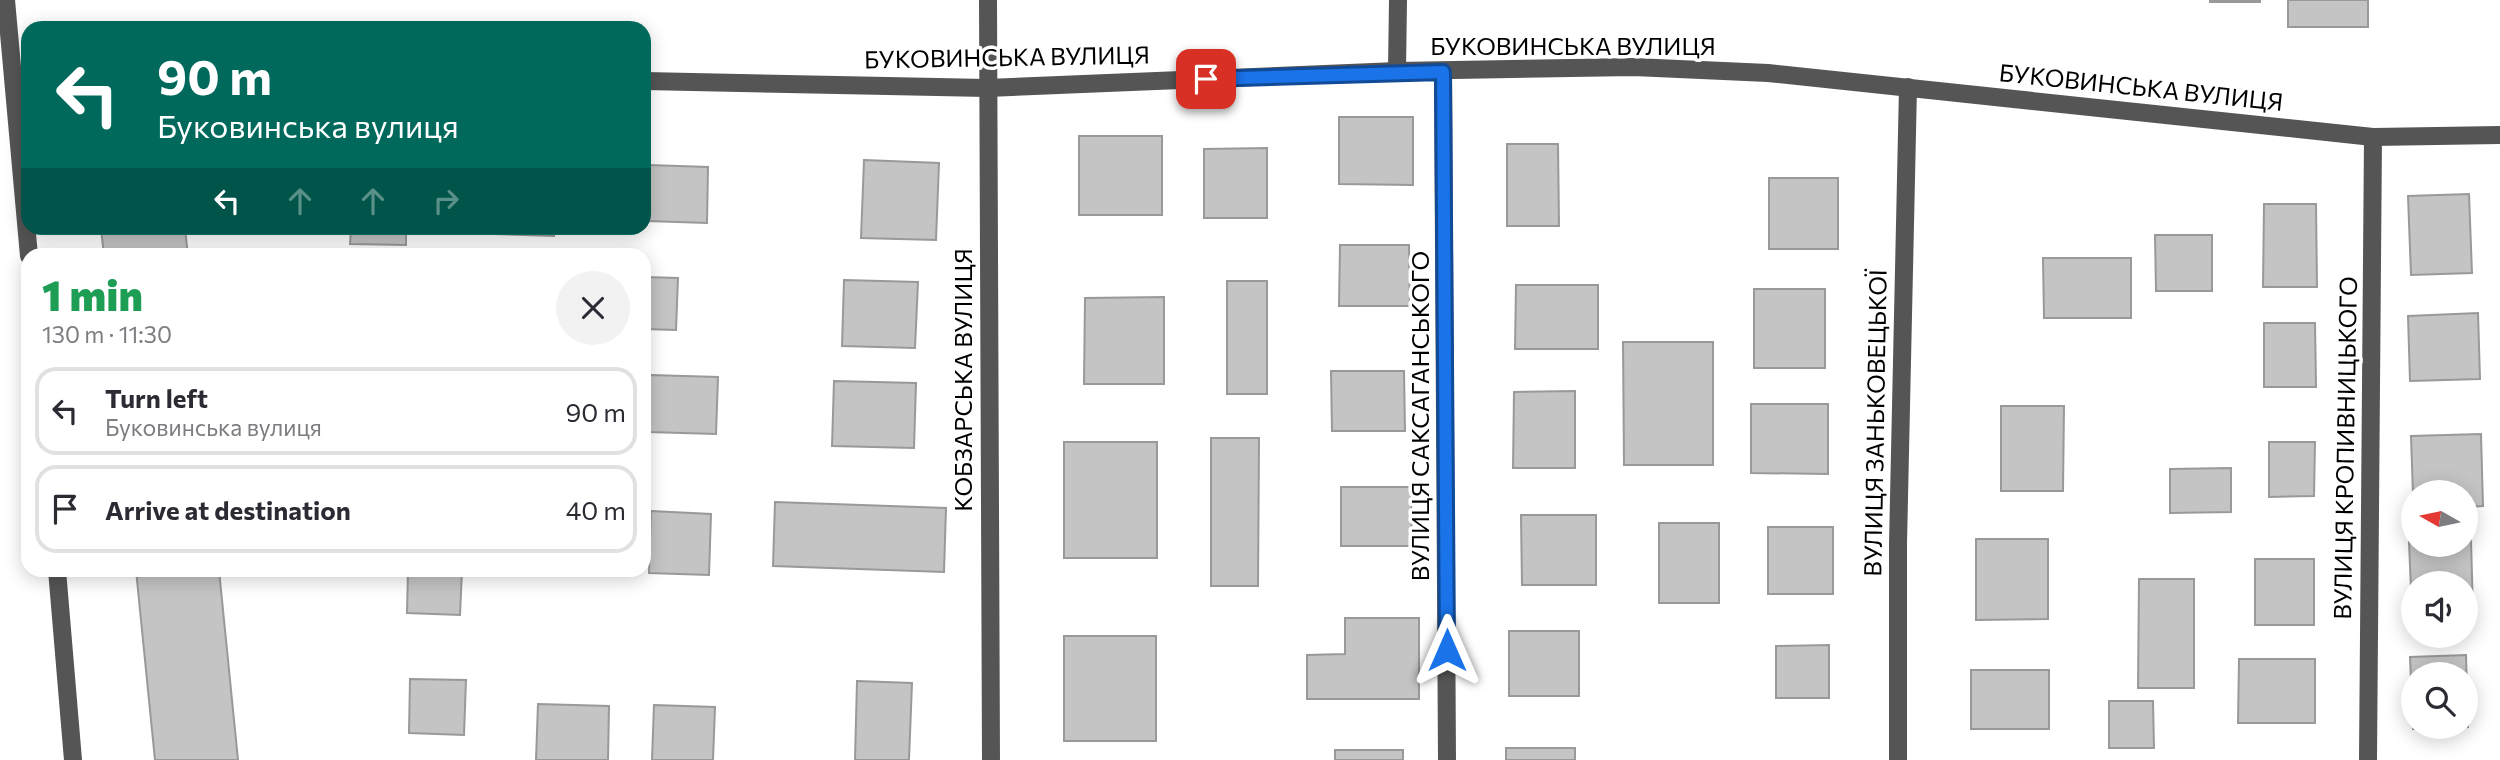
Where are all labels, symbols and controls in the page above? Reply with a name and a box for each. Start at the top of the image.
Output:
street label: БУКОВИНСЬКА ВУЛИЦЯ [1430,31,1716,60]
street label: БУКОВИНСЬКА ВУЛИЦЯ [864,40,1150,73]
text: 90 m [157,45,272,105]
icon: left [42,49,133,140]
pin [1176,49,1236,109]
street label: БУКОВИНСЬКА ВУЛИЦЯ [1998,57,2285,116]
icon: arrive [1187,60,1225,98]
text: Буковинська вулиця [157,105,459,145]
icon: left [208,182,246,220]
icon: ahead [281,182,319,220]
icon: ahead [354,182,392,220]
icon: right [427,182,465,220]
street label: КОБЗАРСЬКА ВУЛИЦЯ [948,248,977,512]
street label: ВУЛИЦЯ САКСАГАНСЬКОГО [1405,251,1434,581]
text: 1 min [42,268,143,320]
street label: ВУЛИЦЯ ЗАНЬКОВЕЦЬКОЇ [1857,268,1892,577]
button: close [556,271,630,345]
street label: ВУЛИЦЯ КРОПИВНИЦЬКОГО [2327,276,2362,620]
text: 130 m · 11:30 [42,320,172,348]
text: Turn left [105,382,208,413]
icon: left [46,392,84,430]
text: 90 m [566,396,626,427]
text: Буковинська вулиця [105,413,322,441]
north arrow [2401,480,2478,556]
map controls [2401,480,2478,739]
icon: arrive [46,490,84,528]
text: Arrive at destination [105,494,351,525]
text: 40 m [566,494,626,525]
button: sound [2401,571,2478,648]
position arrow [1410,613,1484,687]
button: search [2401,662,2478,739]

